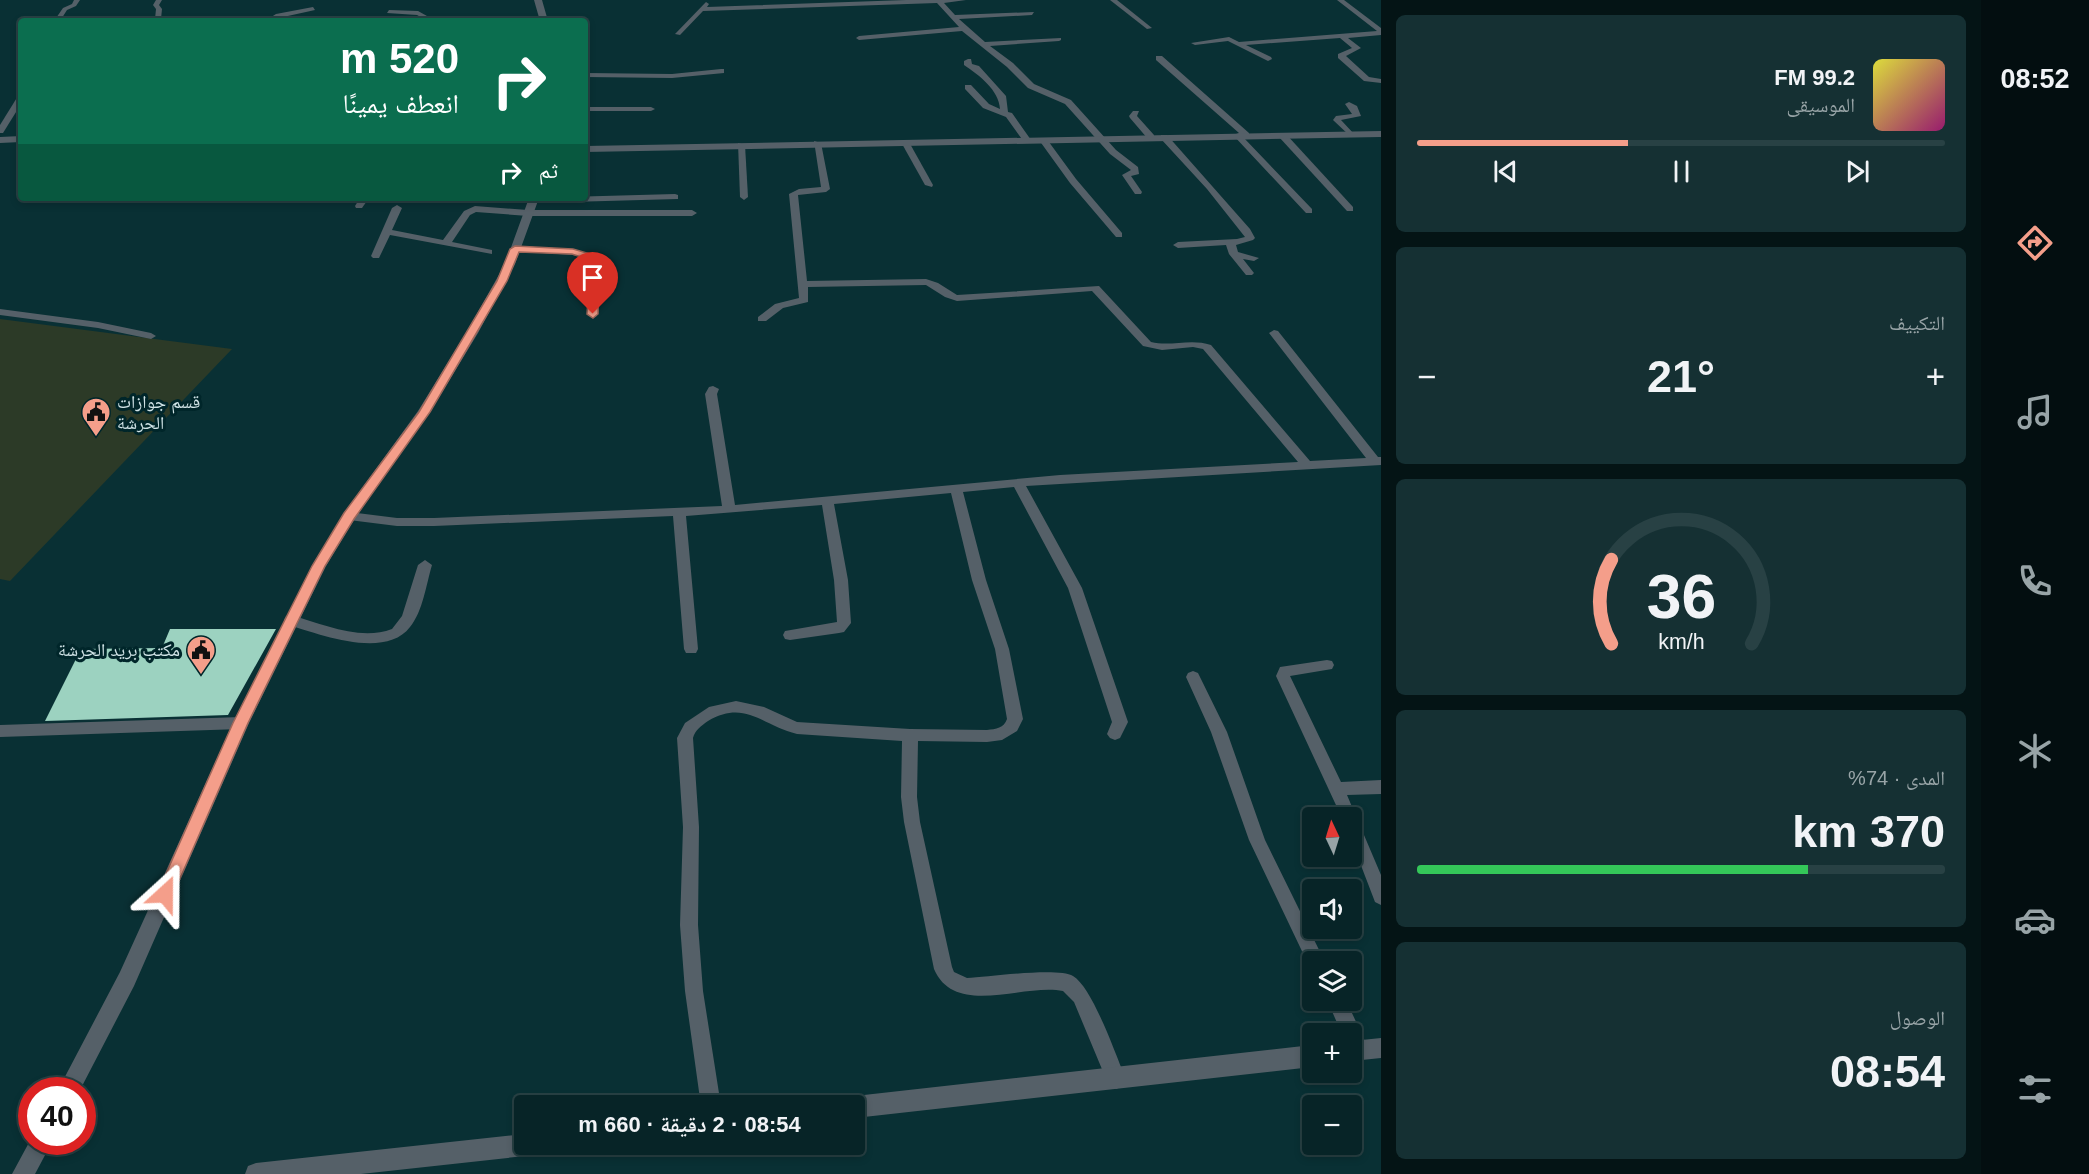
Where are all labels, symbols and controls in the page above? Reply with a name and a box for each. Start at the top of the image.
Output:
text: 520 m [340,35,459,82]
icon: right [480,42,558,120]
text: 08:52 [2000,64,2070,94]
text: 99.2 FM [1774,65,1855,90]
text: انعطف يمينًا [343,89,459,119]
text: الموسيقى [1787,94,1855,116]
icon: previous [1489,155,1522,188]
icon: pause [1665,155,1698,188]
icon: next [1841,155,1874,188]
icon: right [494,156,527,189]
text: ثم [539,158,558,183]
icon: directions [2014,222,2056,264]
pin [567,252,618,314]
icon: arrive [576,261,609,294]
text: التكييف [1889,312,1945,334]
text: 21° [1647,351,1715,402]
text: − [1417,358,1436,395]
text: + [1926,358,1945,395]
icon: music [2014,391,2056,433]
place label: قسم جوازات الحرشة [117,392,200,433]
public building icon: قسم جوازات الحرشة [80,396,112,438]
icon: phone [2014,560,2056,602]
text: 36 [1646,562,1716,631]
text: km/h [1658,630,1704,654]
public building icon: مكتب بريد الحرشة [185,634,217,676]
place label: مكتب بريد الحرشة [58,640,180,661]
icon: climate [2014,730,2056,772]
text: المدى · 74% [1848,767,1945,789]
text: 370 km [1792,806,1945,857]
north arrow [1302,807,1362,867]
map controls [1302,807,1362,1155]
position arrow [133,862,197,926]
button: sound [1302,879,1362,939]
icon: car [2014,899,2056,941]
button: layers [1302,951,1362,1011]
text: الوصول [1890,1007,1945,1029]
button: + [1302,1023,1362,1083]
text: 08:54 [1830,1046,1945,1097]
icon: filters [2014,1068,2056,1110]
speed limit sign: 40 [18,1077,96,1155]
button: − [1302,1095,1362,1155]
text: 08:54 · 2 دقيقة · 660 m [578,1112,801,1137]

